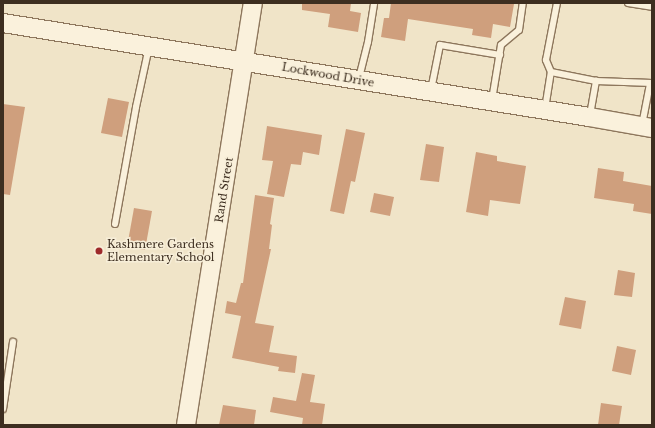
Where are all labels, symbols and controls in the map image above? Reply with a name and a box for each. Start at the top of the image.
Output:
street label: Lockwood Drive [281,60,375,90]
street label: Rand Street [212,156,236,224]
place label: Kashmere Gardens Elementary School [107,238,215,264]
marker: Kashmere Gardens Elementary School [94,246,104,256]

